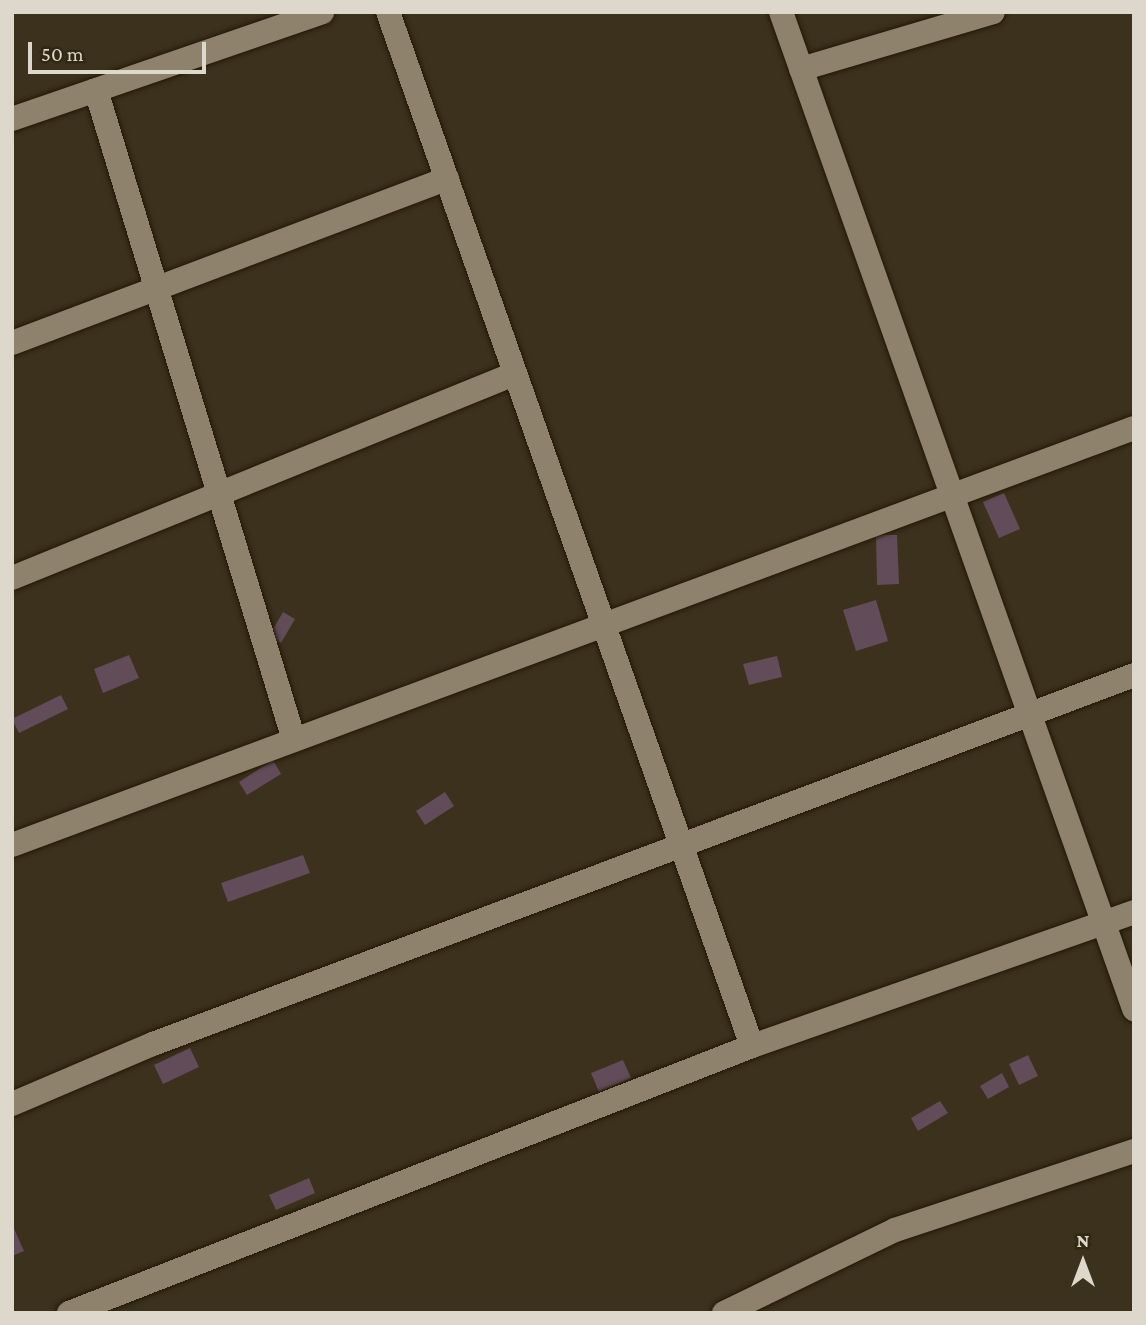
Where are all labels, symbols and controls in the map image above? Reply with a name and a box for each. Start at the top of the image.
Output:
scale bar [32,28,210,72]
text: 50 m [41,42,84,66]
north arrow [1048,1227,1118,1297]
text: N [1077,1230,1089,1251]

